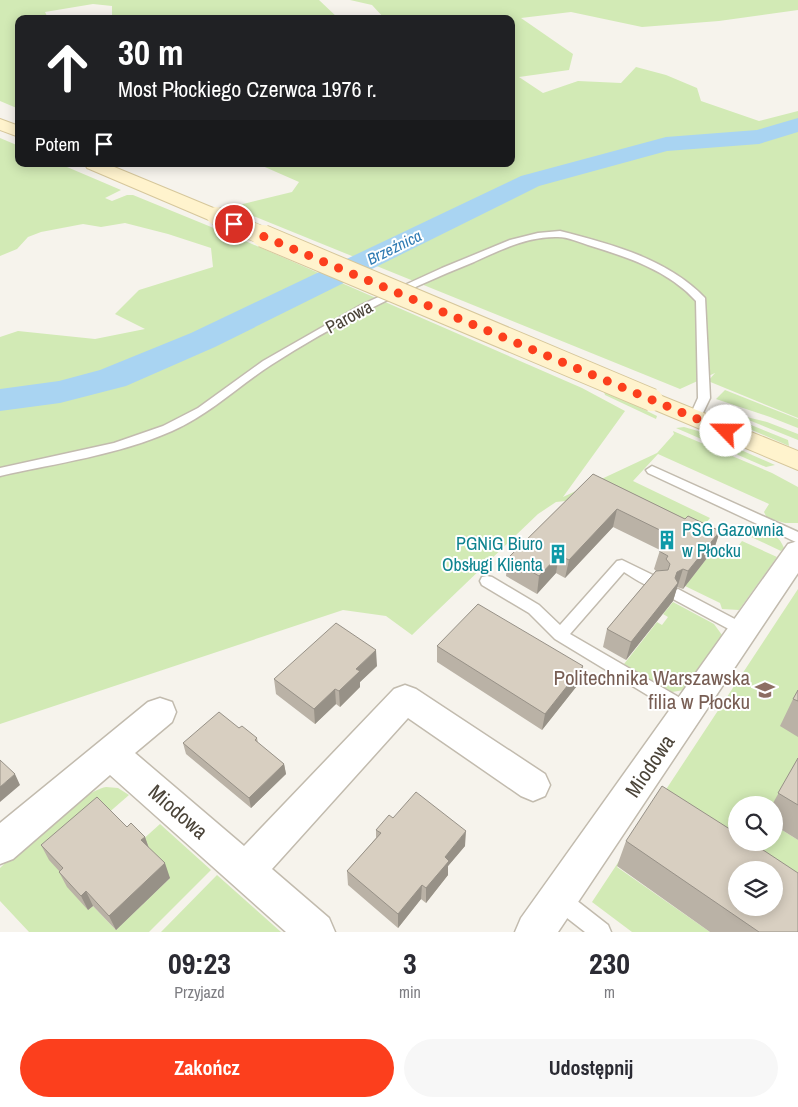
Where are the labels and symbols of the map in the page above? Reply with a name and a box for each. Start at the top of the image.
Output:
pin [213,203,255,245]
water label: Brzeźnica [363,224,425,270]
street label: Parowa [321,294,377,339]
position arrow [699,404,751,456]
place label: PSG Gazownia w Płocku [682,517,784,563]
building icon: PSG Gazownia w Płocku [656,529,678,551]
place label: PGNiG Biuro Obsługi Klienta [442,531,543,577]
building icon: PGNiG Biuro Obsługi Klienta [547,543,569,565]
place label: Politechnika Warszawska filia w Płocku [553,663,750,716]
school or university icon: Politechnika Warszawska filia w Płocku [754,679,776,701]
street label: Miodowa [618,728,681,803]
street label: Miodowa [142,778,215,846]

